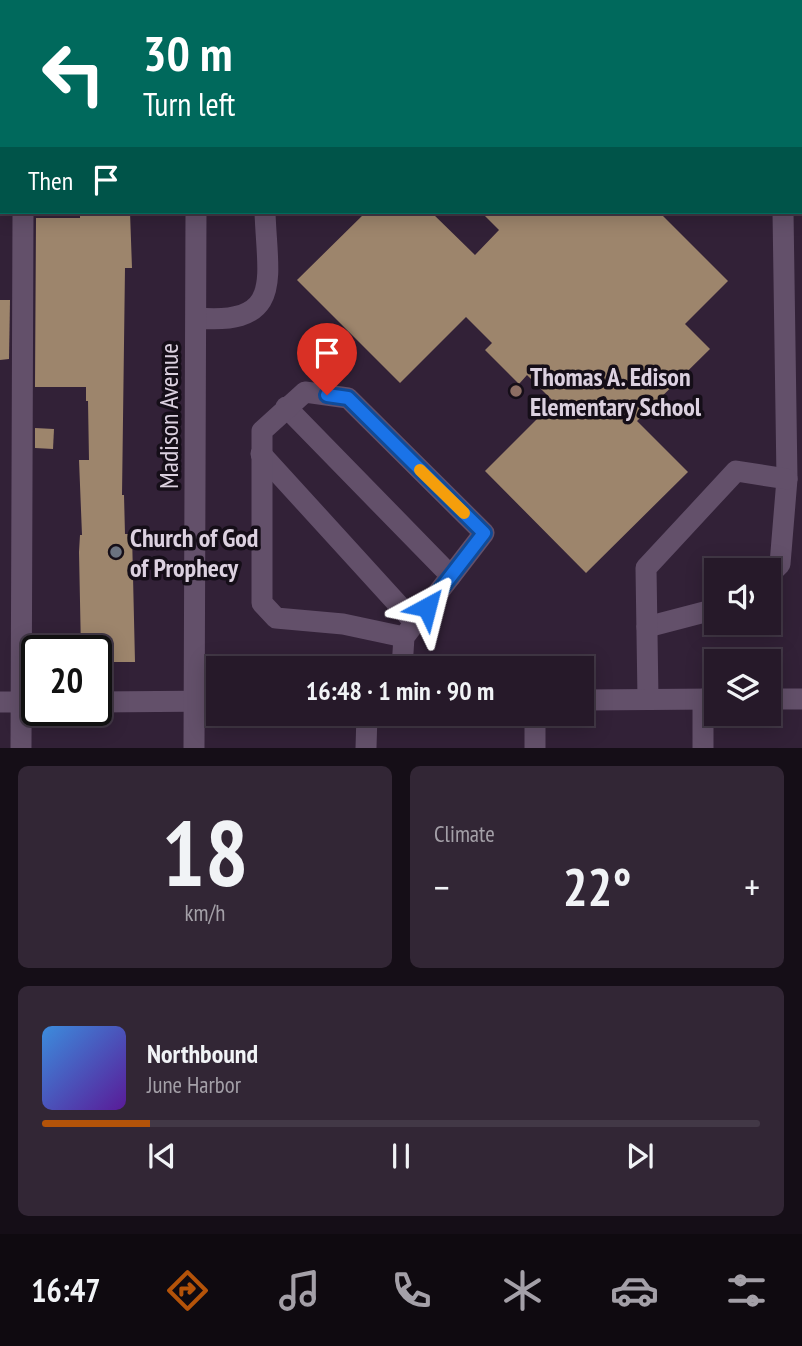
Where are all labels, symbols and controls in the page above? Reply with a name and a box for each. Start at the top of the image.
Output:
text: 30 m [143,21,232,85]
icon: left [28,28,119,119]
text: Turn left [143,83,235,125]
icon: arrive [87,161,125,199]
text: Then [28,164,73,197]
pin [297,323,357,395]
icon: arrive [308,334,346,372]
street label: Madison Avenue [152,343,185,489]
place label: Thomas A. Edison Elementary School [530,360,702,423]
marker: Thomas A. Edison Elementary School [508,383,524,399]
place label: Church of God of Prophecy [130,521,258,584]
marker: Church of God of Prophecy [108,544,124,560]
map controls [704,558,781,726]
button: sound [704,558,781,635]
position arrow [390,570,464,644]
speed limit sign: 20 [21,635,112,726]
button: layers [704,649,781,726]
text: 16:48 · 1 min · 90 m [306,674,494,707]
text: 18 [162,793,249,911]
text: Climate [434,819,495,848]
text: 22° [563,853,631,920]
text: − [434,862,450,911]
text: + [744,862,760,911]
text: km/h [185,898,225,927]
text: Northbound [147,1037,258,1070]
text: June Harbor [147,1070,241,1099]
icon: previous [143,1137,181,1175]
icon: pause [382,1137,420,1175]
icon: next [621,1137,659,1175]
icon: directions [163,1266,212,1315]
icon: music [275,1266,324,1315]
icon: phone [387,1266,436,1315]
icon: climate [498,1266,547,1315]
icon: car [610,1266,659,1315]
icon: filters [722,1266,771,1315]
text: 16:47 [31,1269,101,1311]

